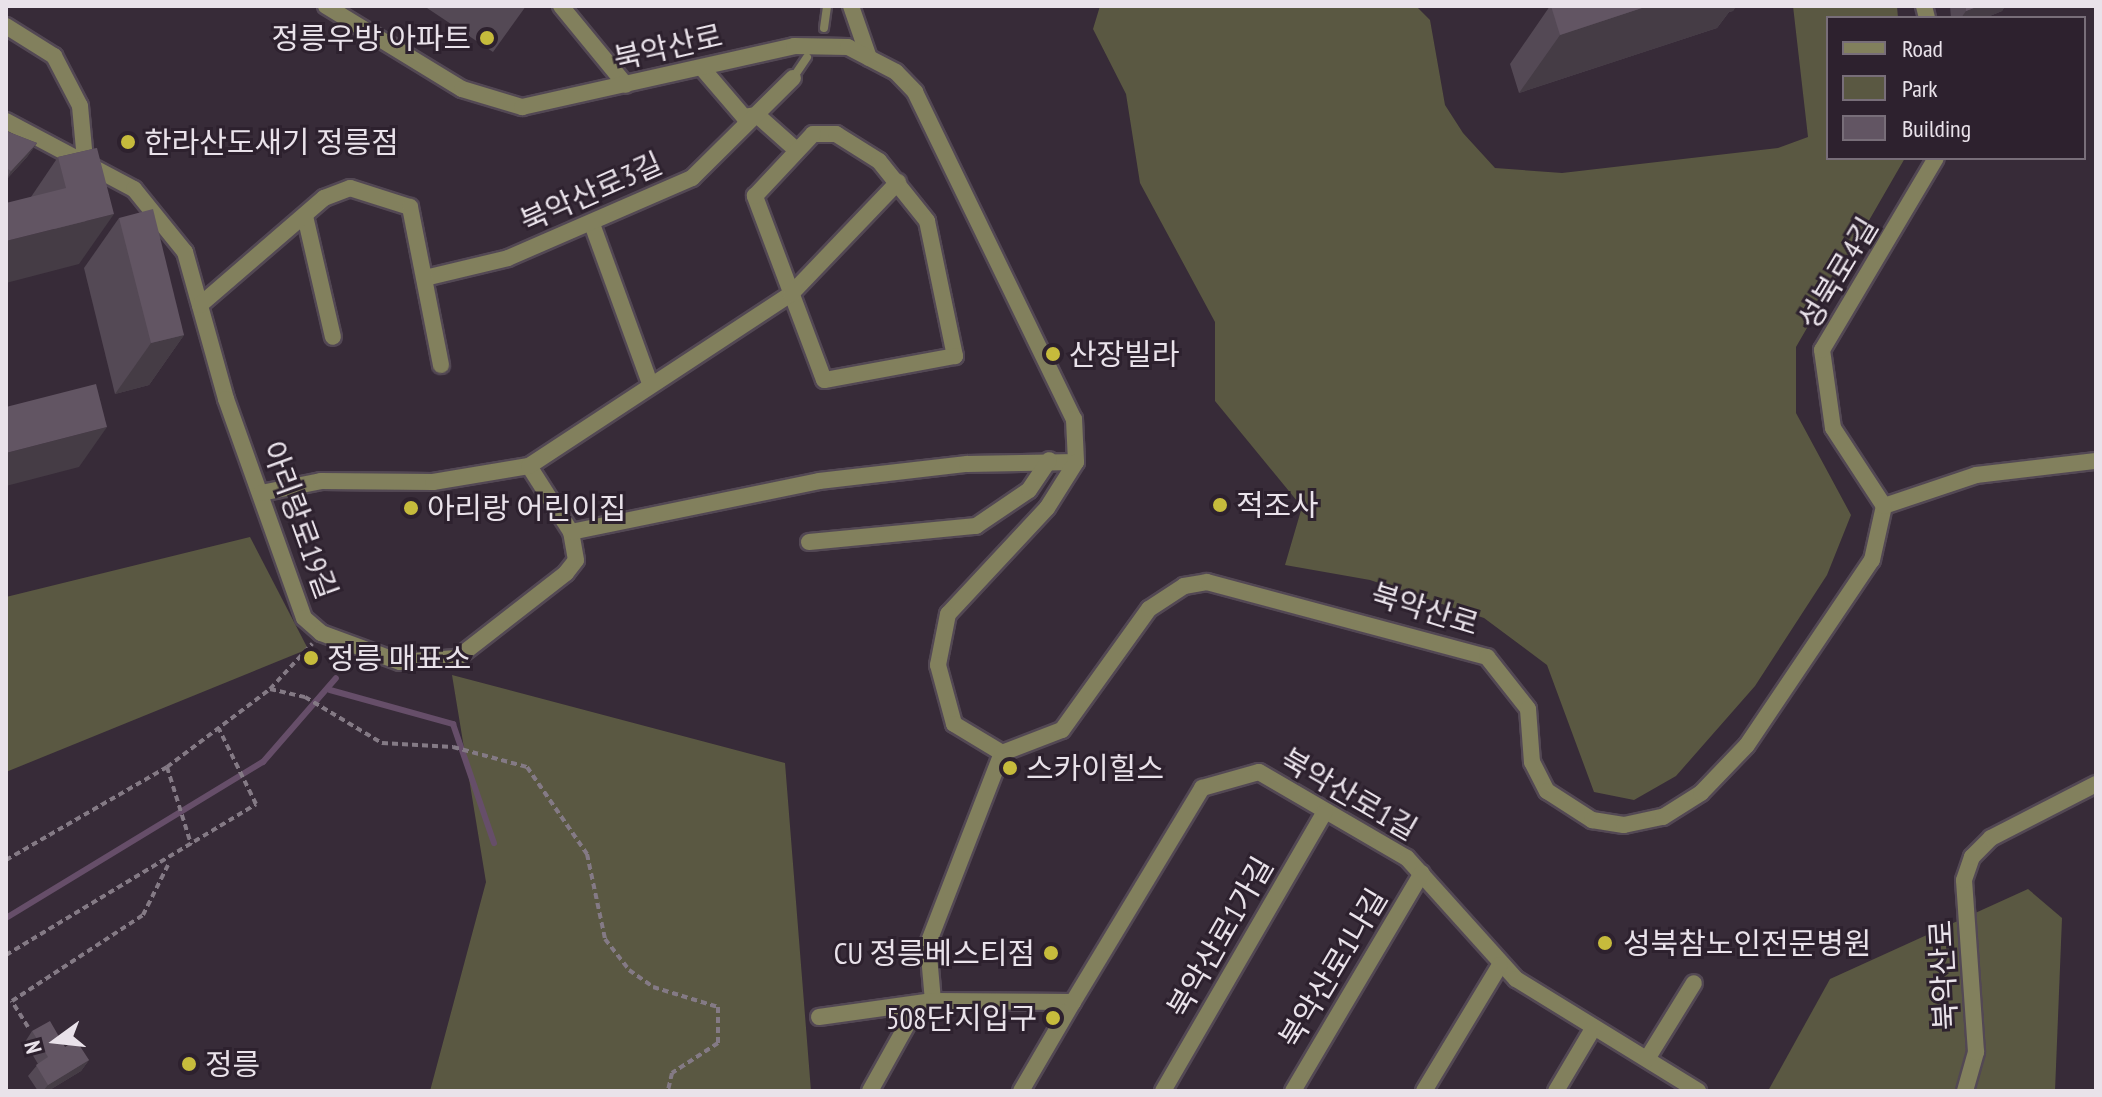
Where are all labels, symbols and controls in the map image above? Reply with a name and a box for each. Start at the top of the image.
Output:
legend [1826,16,2086,160]
street label: 북악산로 [610,17,726,77]
place label: 정릉우방 아파트 [271,20,471,56]
marker: 정릉우방 아파트 [478,29,496,47]
text: Road [1902,33,1943,64]
text: Park [1902,73,1938,104]
text: Building [1902,113,1971,144]
place label: 한라산도새기 정릉점 [144,124,399,160]
marker: 한라산도새기 정릉점 [119,133,137,151]
street label: 북악산로3길 [514,145,668,239]
street label: 성북로4길 [1791,211,1885,335]
place label: 산장빌라 [1069,336,1179,372]
marker: 산장빌라 [1044,345,1062,363]
street label: 아리랑로19길 [255,436,345,604]
place label: 적조사 [1236,487,1319,523]
place label: 아리랑 어린이집 [427,490,627,526]
marker: 적조사 [1211,496,1229,514]
marker: 아리랑 어린이집 [402,499,420,517]
street label: 북악산로 [1367,576,1483,642]
place label: 정릉 매표소 [327,640,471,676]
marker: 정릉 매표소 [302,649,320,667]
street label: 북악산로1길 [1274,741,1424,847]
place label: 스카이힐스 [1026,750,1164,786]
marker: 스카이힐스 [1001,759,1019,777]
street label: 북악산로1가길 [1160,850,1280,1024]
street label: 북악산로1나길 [1271,882,1395,1054]
street label: 북악산로 [1922,919,1964,1031]
place label: 성북참노인전문병원 [1623,925,1871,961]
marker: 성북참노인전문병원 [1594,932,1616,954]
place label: CU 정릉베스티점 [834,935,1035,971]
marker: CU 정릉베스티점 [1042,944,1060,962]
place label: 508단지입구 [886,1000,1037,1036]
north arrow [16,1001,96,1081]
marker: 508단지입구 [1044,1009,1062,1027]
text: N [18,1038,48,1057]
place label: 정릉 [205,1046,260,1082]
marker: 정릉 [180,1055,198,1073]

